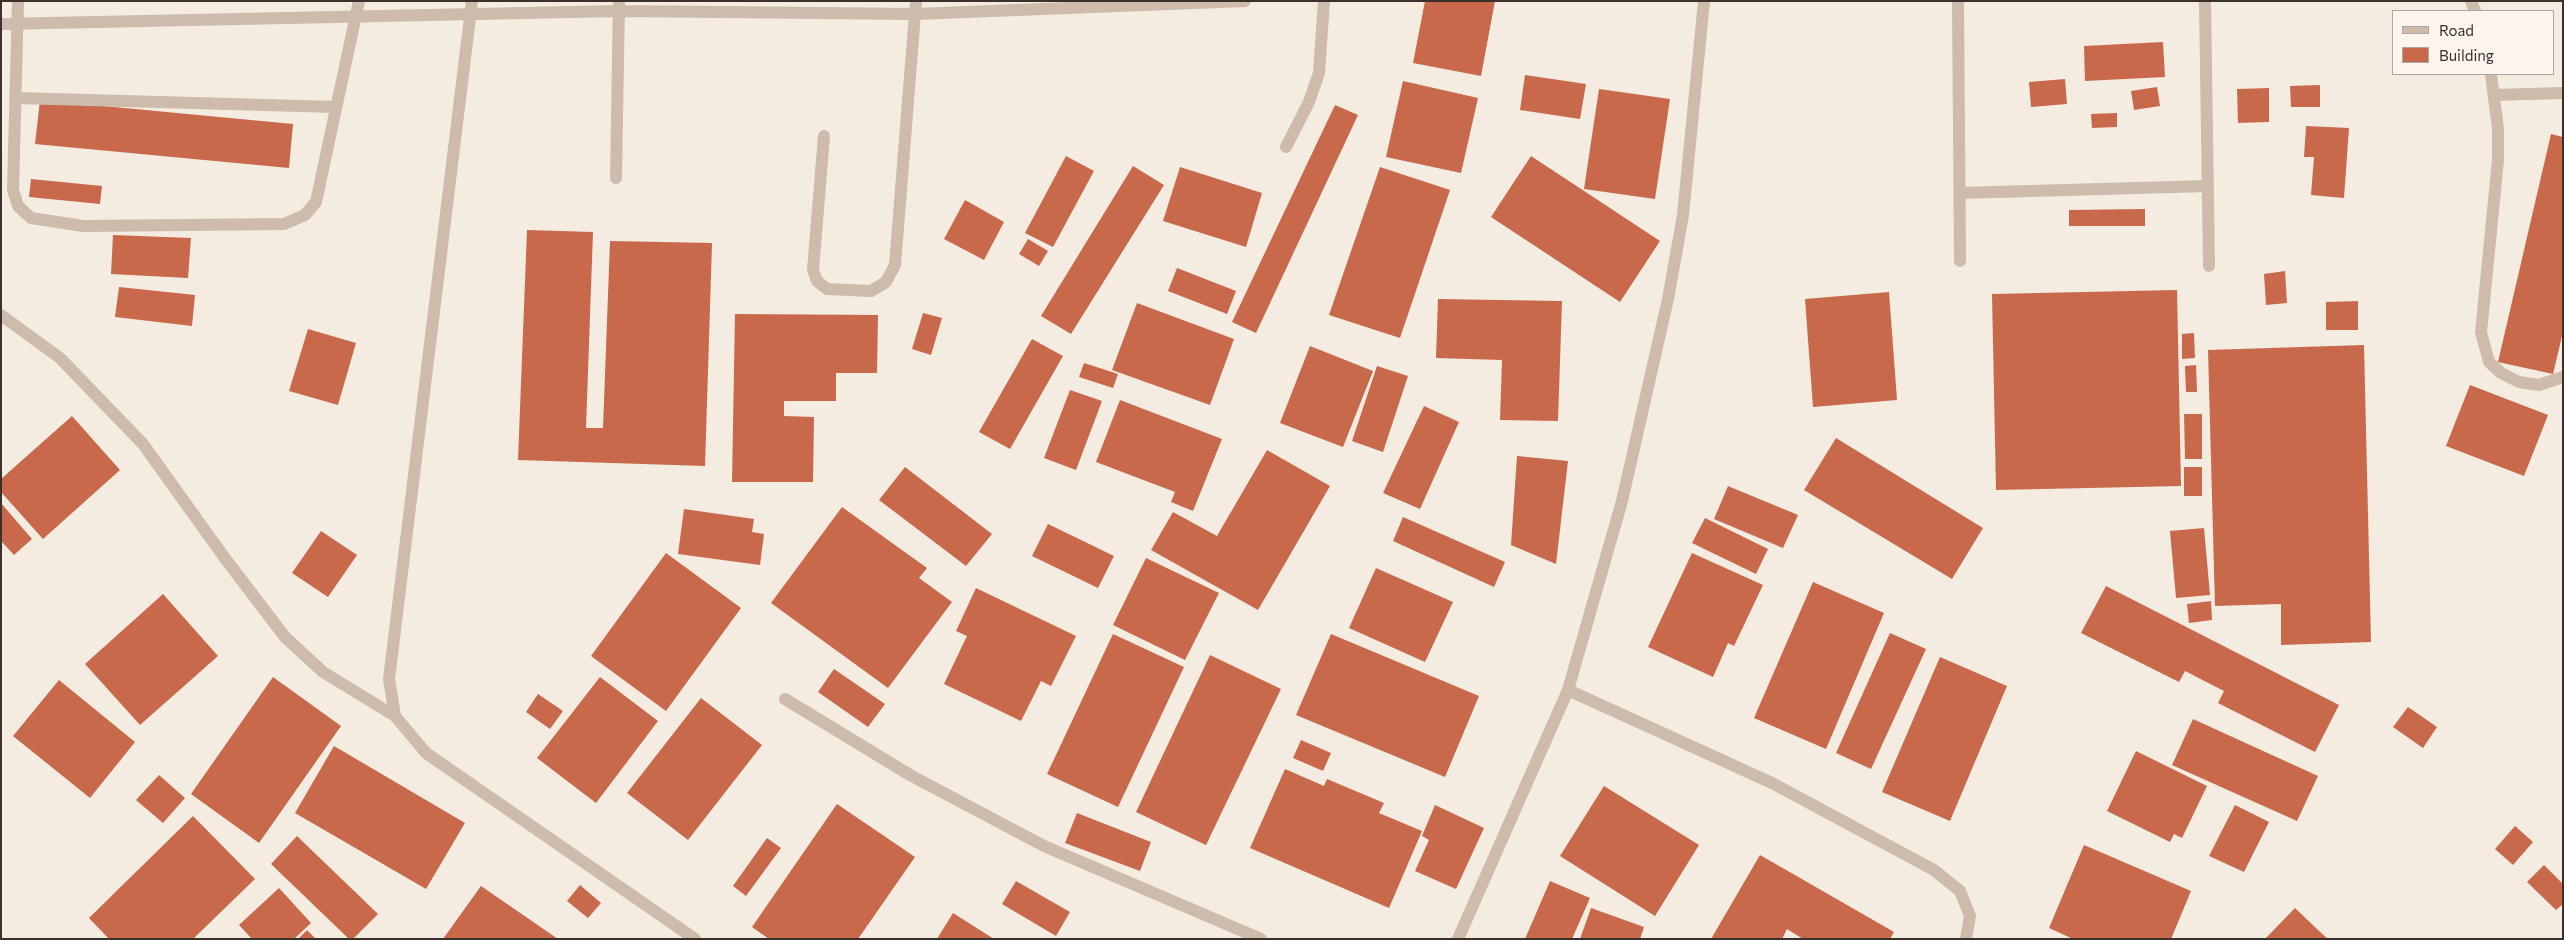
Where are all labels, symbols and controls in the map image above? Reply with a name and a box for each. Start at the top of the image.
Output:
legend [2392,10,2554,75]
text: Road [2439,21,2474,39]
text: Building [2439,46,2494,64]

